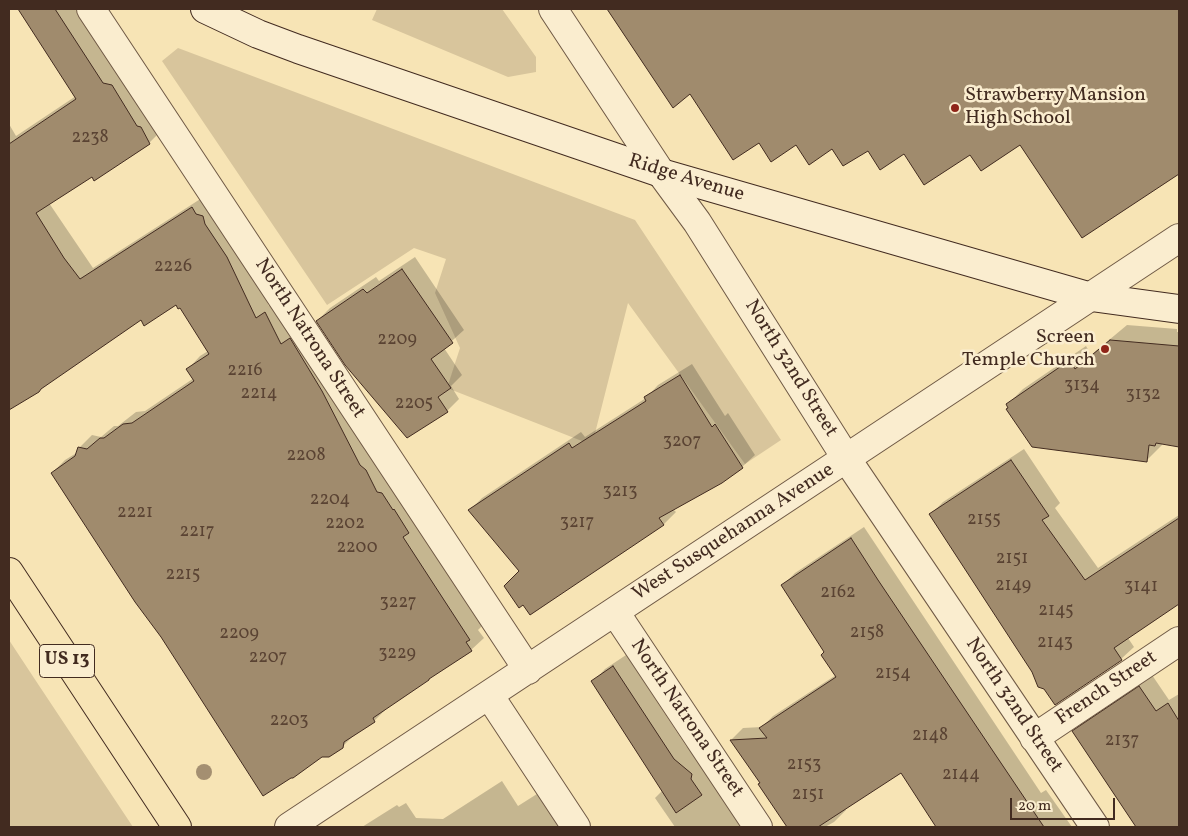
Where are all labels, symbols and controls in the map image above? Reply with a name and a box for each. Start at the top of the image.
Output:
place label: Strawberry Mansion High School [965,84,1146,131]
marker: Strawberry Mansion High School [949,102,961,114]
house number: 2238 [71,128,109,150]
street label: Ridge Avenue [625,150,747,208]
street label: North Natrona Street [248,255,370,423]
house number: 2226 [154,257,192,279]
street label: North 32nd Street [738,296,842,442]
place label: Screen Temple Church [962,326,1095,373]
house number: 2209 [377,330,417,352]
marker: Screen Temple Church [1099,343,1111,355]
house number: 2216 [227,361,263,383]
house number: 3134 [1064,376,1100,398]
house number: 2214 [240,384,278,406]
house number: 3132 [1125,385,1161,407]
house number: 2205 [395,394,433,416]
house number: 3207 [663,432,701,454]
house number: 2208 [286,446,326,468]
street label: West Susquehanna Avenue [629,459,839,607]
house number: 3213 [602,482,638,504]
house number: 2204 [310,490,350,512]
house number: 2221 [117,503,153,525]
house number: 2155 [967,510,1001,532]
house number: 3217 [560,513,594,535]
house number: 2202 [325,514,365,536]
house number: 2217 [179,522,215,544]
house number: 2200 [336,538,378,560]
house number: 2151 [996,549,1028,571]
house number: 2215 [166,565,200,587]
house number: 2149 [995,576,1031,598]
house number: 3141 [1124,577,1158,599]
house number: 2162 [820,583,856,605]
house number: 3227 [380,593,416,615]
house number: 2145 [1038,601,1074,623]
house number: 2158 [850,623,884,645]
house number: 2209 [219,624,259,646]
house number: 2143 [1037,633,1073,655]
street label: North 32nd Street [959,634,1067,778]
street label: North Natrona Street [624,635,748,803]
road number: US 13 [40,644,94,678]
house number: 3229 [378,644,416,666]
street label: French Street [1052,646,1162,732]
house number: 2207 [249,648,287,670]
house number: 2154 [875,664,911,686]
house number: 2203 [270,711,308,733]
house number: 2148 [912,726,948,748]
house number: 2137 [1105,731,1139,753]
house number: 2153 [787,755,821,777]
house number: 2144 [942,765,980,787]
house number: 2151 [792,785,824,807]
scale bar [1013,788,1118,820]
text: 20 m [1018,796,1051,817]

